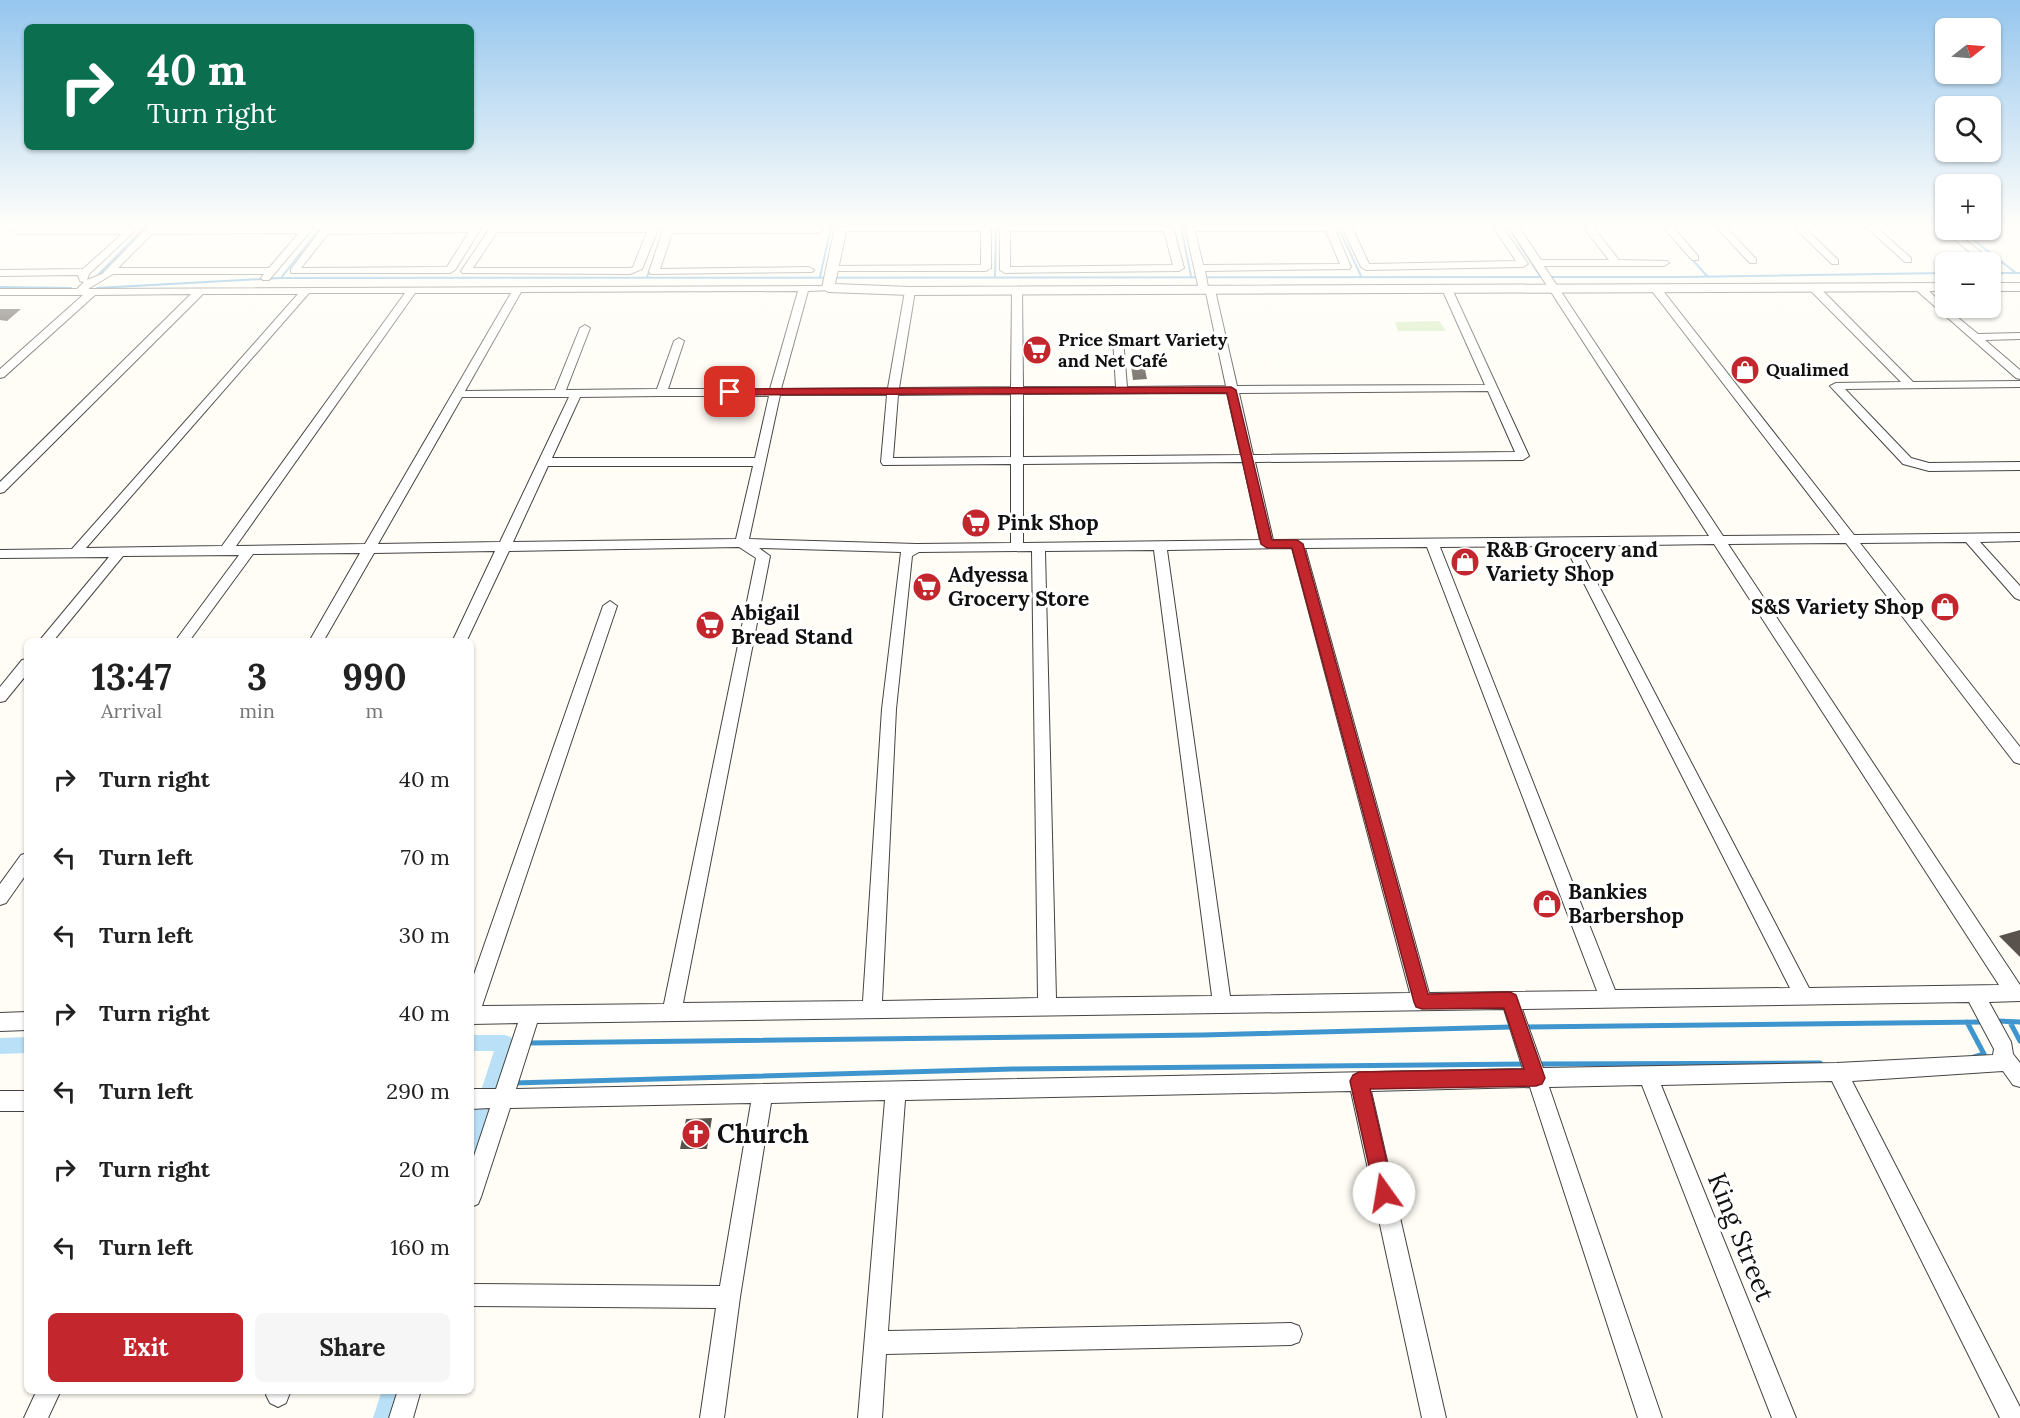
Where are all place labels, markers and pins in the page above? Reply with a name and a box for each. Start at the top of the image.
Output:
place label: Price Smart Variety and Net Café [1058,328,1228,372]
supermarket icon: Price Smart Variety and Net Café [1021,334,1053,366]
shop icon: Qualimed [1729,354,1761,386]
place label: Qualimed [1766,358,1849,381]
pin [704,366,755,417]
supermarket icon: Pink Shop [960,507,992,539]
place label: Pink Shop [997,509,1099,536]
place label: R&B Grocery and Variety Shop [1486,536,1658,587]
shop icon: R&B Grocery and Variety Shop [1449,546,1481,578]
place label: Adyessa Grocery Store [948,561,1089,612]
supermarket icon: Adyessa Grocery Store [911,571,943,603]
shop icon: S&S Variety Shop [1929,591,1961,623]
place label: S&S Variety Shop [1751,593,1924,620]
place label: Abigail Bread Stand [731,599,853,650]
supermarket icon: Abigail Bread Stand [694,609,726,641]
place label: Bankies Barbershop [1568,878,1684,929]
shop icon: Bankies Barbershop [1531,888,1563,920]
place label: Church [717,1117,809,1150]
church icon: Church [680,1118,712,1150]

